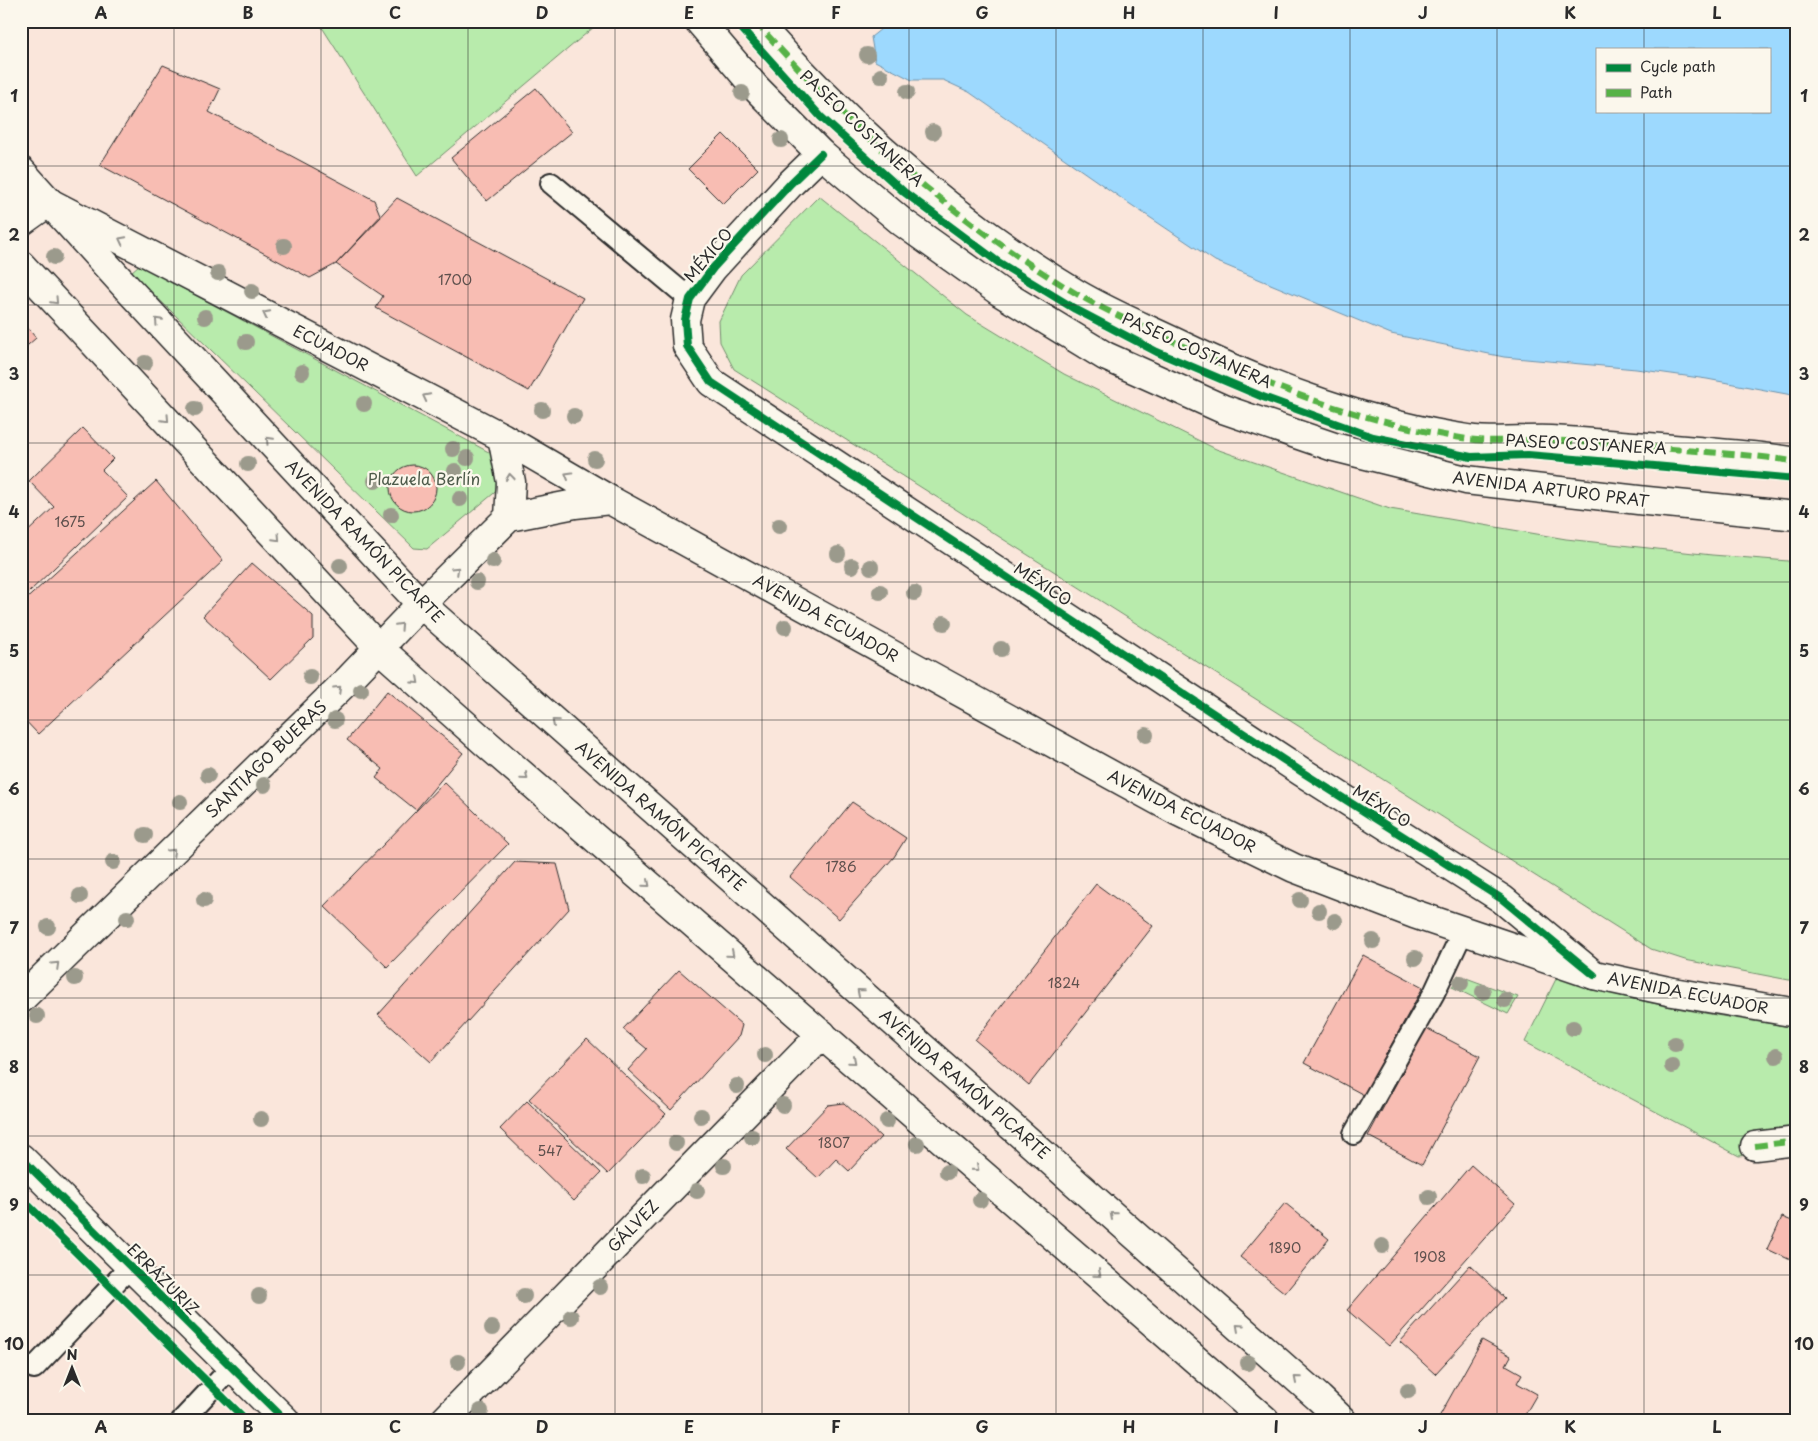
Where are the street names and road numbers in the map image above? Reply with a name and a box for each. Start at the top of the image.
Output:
street label: PASEO COSTANERA [795,63,930,191]
street label: MÉXICO [677,222,737,287]
street label: PASEO COSTANERA [1119,305,1276,393]
street label: ECUADOR [289,318,373,376]
street label: PASEO COSTANERA [1505,427,1667,459]
street label: AVENIDA RAMÓN PICARTE [281,453,450,627]
street label: AVENIDA ARTURO PRAT [1451,464,1651,512]
street label: MÉXICO [1010,555,1077,611]
street label: AVENIDA ECUADOR [749,567,904,667]
street label: SANTIAGO BUERAS [199,694,332,823]
street label: AVENIDA RAMÓN PICARTE [571,734,752,896]
street label: AVENIDA ECUADOR [1104,762,1261,858]
street label: MÉXICO [1349,778,1416,832]
street label: AVENIDA ECUADOR [1606,965,1771,1019]
street label: AVENIDA RAMÓN PICARTE [875,1002,1056,1164]
street label: GÁLVEZ [601,1193,664,1257]
street label: ERRÁZURIZ [122,1237,205,1320]

